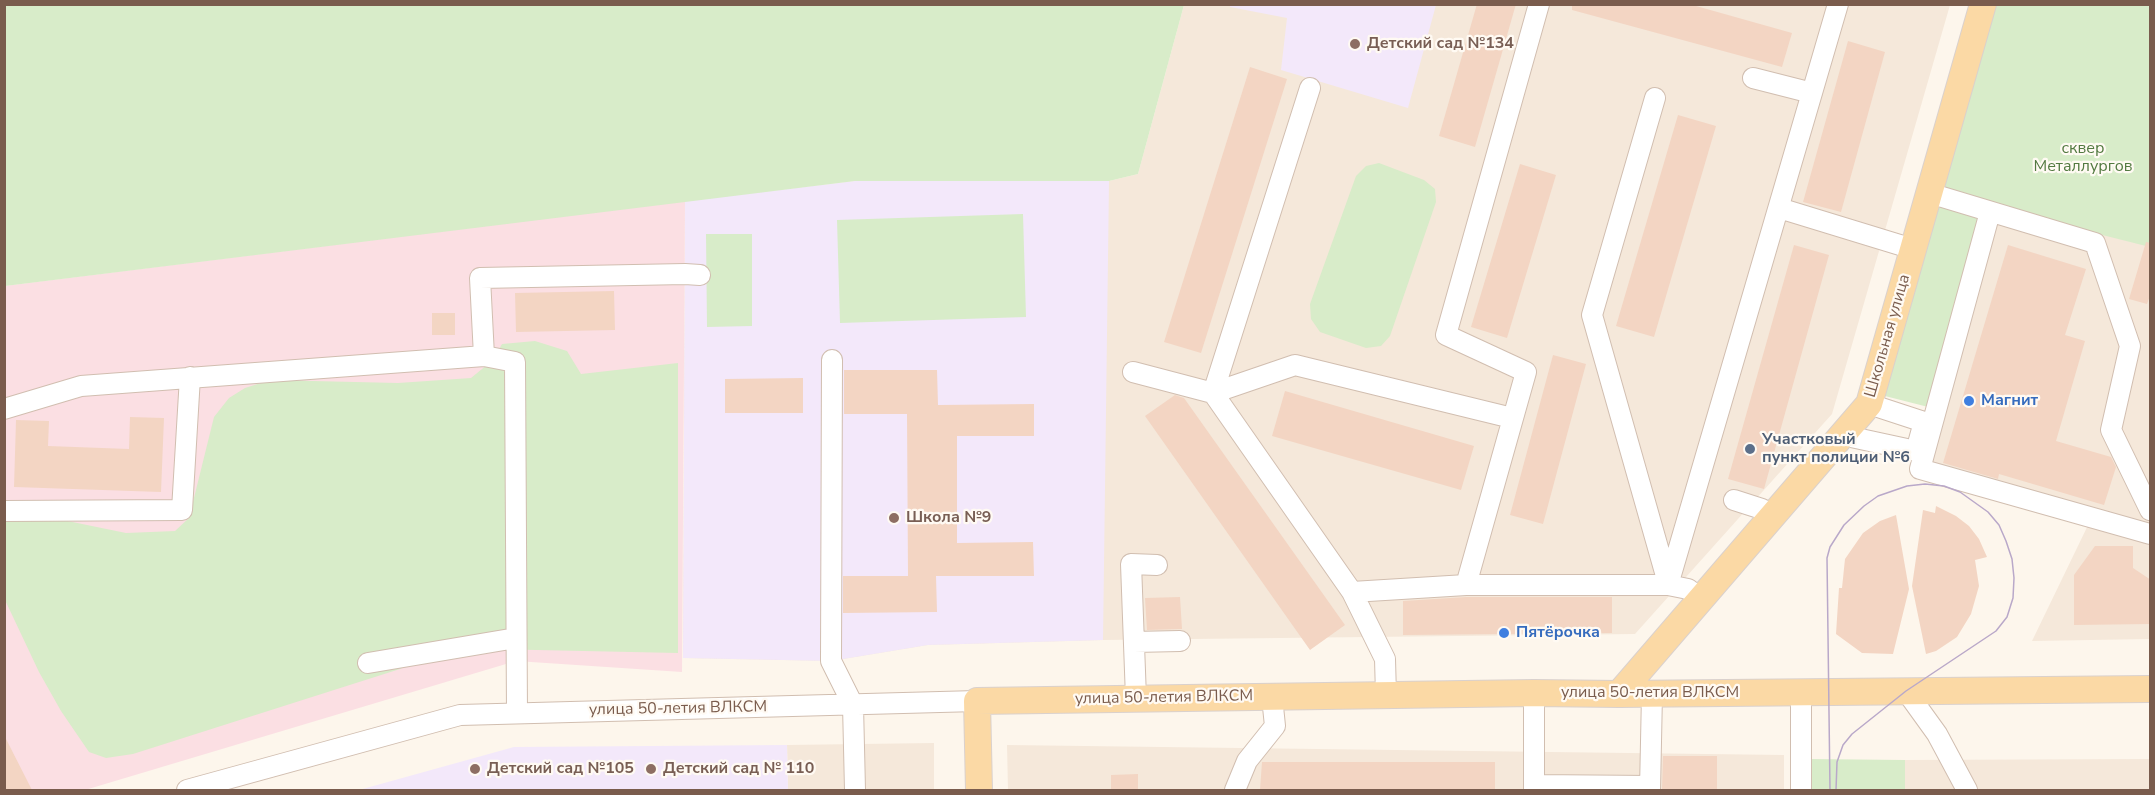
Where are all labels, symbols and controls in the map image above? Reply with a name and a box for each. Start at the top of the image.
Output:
place label: Детский сад №134 [1367,34,1514,54]
marker: Детский сад №134 [1348,37,1362,51]
park label: сквер Металлургов [2033,139,2133,177]
street label: Школьная улица [1861,272,1915,400]
place label: Магнит [1981,391,2038,411]
marker: Магнит [1962,394,1976,408]
place label: Участковый пункт полиции №6 [1762,430,1910,468]
marker: Участковый пункт полиции №6 [1743,442,1757,456]
place label: Школа №9 [906,508,991,528]
marker: Школа №9 [887,511,901,525]
place label: Пятёрочка [1516,623,1600,643]
marker: Пятёрочка [1497,626,1511,640]
street label: улица 50-летия ВЛКСМ [1561,683,1739,703]
street label: улица 50-летия ВЛКСМ [1075,687,1253,709]
street label: улица 50-летия ВЛКСМ [589,698,767,720]
place label: Детский сад №105 [487,759,634,779]
place label: Детский сад № 110 [663,759,814,779]
marker: Детский сад №105 [468,762,482,776]
marker: Детский сад № 110 [644,762,658,776]

